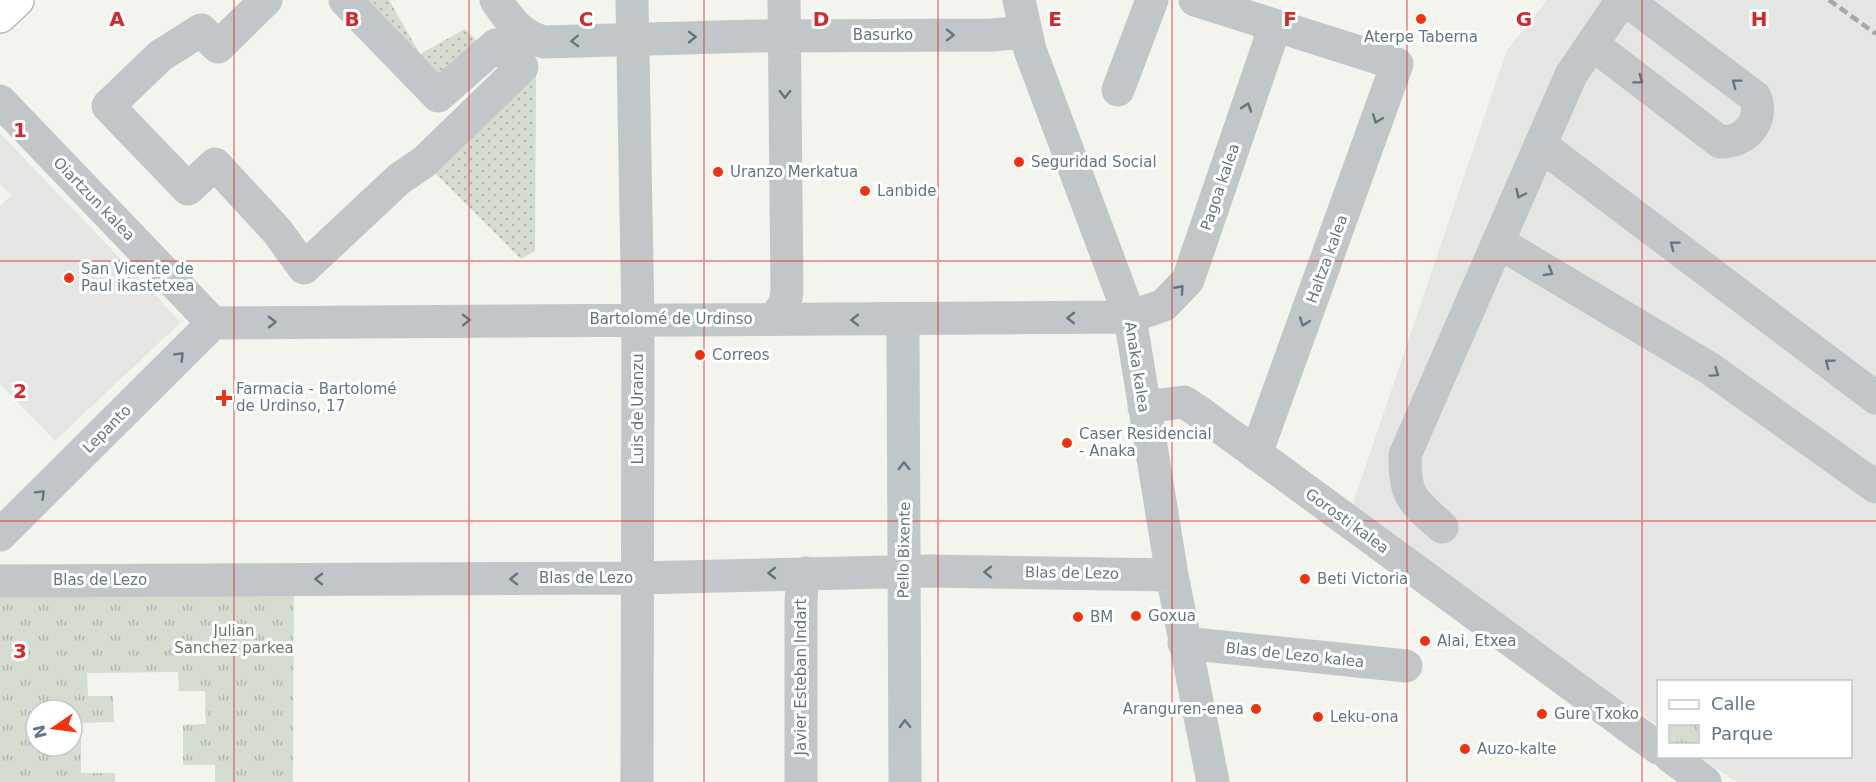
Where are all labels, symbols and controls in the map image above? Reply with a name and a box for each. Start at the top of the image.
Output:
text: A [109,7,125,31]
text: B [344,7,360,31]
text: C [579,7,593,31]
text: D [813,7,829,31]
text: E [1048,7,1062,31]
text: F [1283,7,1297,31]
text: G [1516,7,1532,31]
text: H [1751,7,1767,31]
marker: Aterpe Taberna [1414,12,1428,26]
street label: Basurko [853,26,913,44]
place label: Aterpe Taberna [1364,28,1478,46]
one-way arrow [945,29,954,41]
one-way arrow [687,31,696,44]
one-way arrow [570,34,579,47]
one-way arrow [1632,73,1643,84]
one-way arrow [1732,80,1743,91]
one-way arrow [779,90,792,99]
one-way arrow [1240,103,1253,113]
one-way arrow [1372,113,1385,124]
text: 1 [13,118,27,142]
street label: Pagoa kalea [1197,141,1243,233]
place label: Seguridad Social [1031,153,1157,171]
street label: Oiartzun kalea [50,154,138,244]
marker: Seguridad Social [1012,155,1026,169]
place label: Uranzo Merkatua [730,163,858,181]
marker: Uranzo Merkatua [711,165,725,179]
place label: Lanbide [877,182,937,200]
marker: Lanbide [858,184,872,198]
one-way arrow [1516,187,1528,198]
street label: Haltza kalea [1303,212,1351,306]
one-way arrow [1670,242,1681,253]
place label: San Vicente de Paul ikastetxea [81,260,194,295]
one-way arrow [1543,264,1553,276]
marker: San Vicente de Paul ikastetxea [62,271,76,285]
one-way arrow [1173,286,1184,296]
street label: Bartolomé de Urdinso [589,310,753,328]
one-way arrow [1067,312,1076,324]
one-way arrow [462,314,471,327]
one-way arrow [851,314,860,326]
one-way arrow [267,316,276,328]
one-way arrow [1298,316,1311,327]
street label: Anaka kalea [1121,320,1153,414]
place label: Correos [712,346,770,364]
marker: Correos [693,348,707,362]
one-way arrow [172,353,183,364]
street label: Luis de Uranzu [629,353,647,465]
one-way arrow [1825,359,1836,370]
one-way arrow [1709,366,1720,377]
text: 2 [13,379,27,403]
place label: Farmacia - Bartolomé de Urdinso, 17 [236,380,397,415]
marker: Farmacia - Bartolomé de Urdinso, 17 [217,391,231,405]
street label: Lepanto [79,401,135,457]
place label: Caser Residencial - Anaka [1079,425,1212,460]
marker: Caser Residencial - Anaka [1060,436,1074,450]
one-way arrow [898,461,910,470]
street label: Gorosti kalea [1302,485,1392,557]
one-way arrow [34,490,45,501]
street label: Pello Bixente [894,501,914,599]
street label: Blas de Lezo [1025,563,1119,583]
one-way arrow [983,566,992,578]
one-way arrow [767,567,776,579]
street label: Blas de Lezo [539,569,633,587]
place label: Beti Victoria [1317,570,1408,588]
street label: Blas de Lezo [53,571,147,589]
marker: Beti Victoria [1298,572,1312,586]
one-way arrow [314,573,323,585]
one-way arrow [509,573,518,585]
street label: Javier Esteban Indart [792,598,810,756]
place label: Goxua [1148,607,1196,625]
place label: BM [1090,608,1113,626]
marker: Goxua [1129,609,1143,623]
marker: BM [1071,610,1085,624]
park label: Julian Sanchez parkea [174,622,294,657]
place label: Alai, Etxea [1437,632,1517,650]
marker: Alai, Etxea [1418,634,1432,648]
text: 3 [13,639,27,663]
street label: Blas de Lezo kalea [1225,639,1365,671]
legend [1657,680,1852,758]
text: Calle [1711,693,1756,714]
north arrow [24,698,84,758]
place label: Aranguren-enea [1123,700,1244,718]
marker: Aranguren-enea [1249,702,1263,716]
place label: Gure Txoko [1554,705,1639,723]
marker: Gure Txoko [1535,707,1549,721]
place label: Leku-ona [1330,708,1399,726]
marker: Leku-ona [1311,710,1325,724]
one-way arrow [898,719,911,728]
text: N [29,723,51,740]
text: Parque [1711,723,1773,744]
place label: Auzo-kalte [1477,740,1556,758]
marker: Auzo-kalte [1458,742,1472,756]

